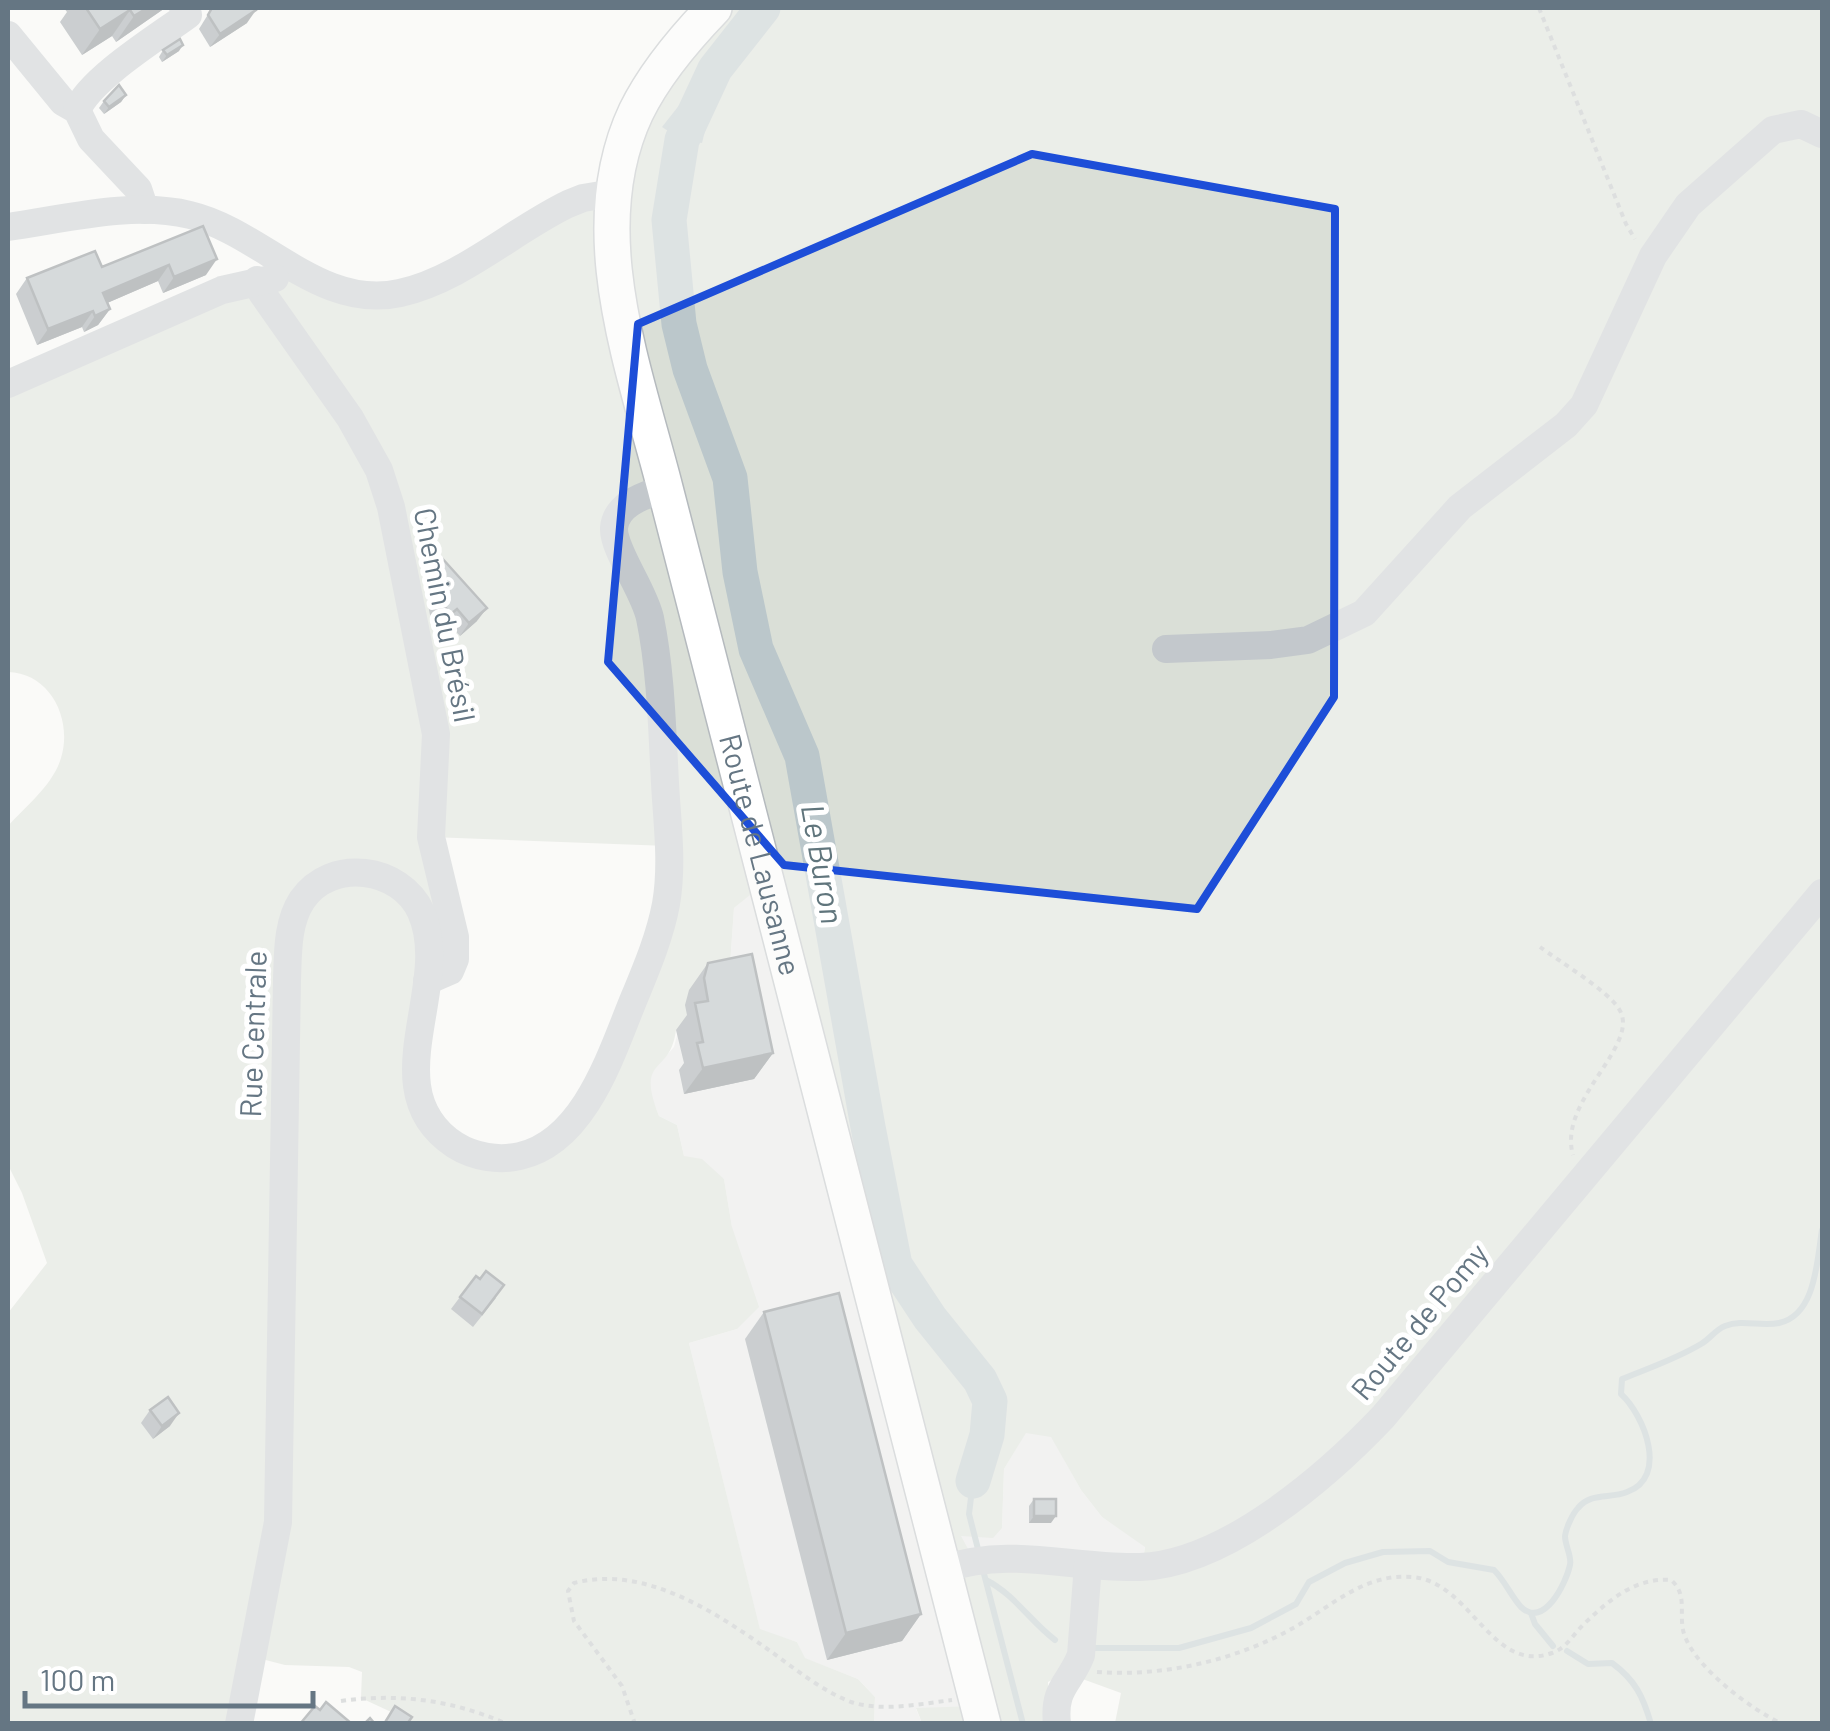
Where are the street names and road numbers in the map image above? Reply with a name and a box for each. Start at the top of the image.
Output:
street label: Chemin du Brésil [408,504,484,725]
street label: Route de Lausanne [713,730,810,979]
street label: Rue Centrale [231,950,273,1118]
street label: Route de Pomy [1342,1235,1495,1406]

